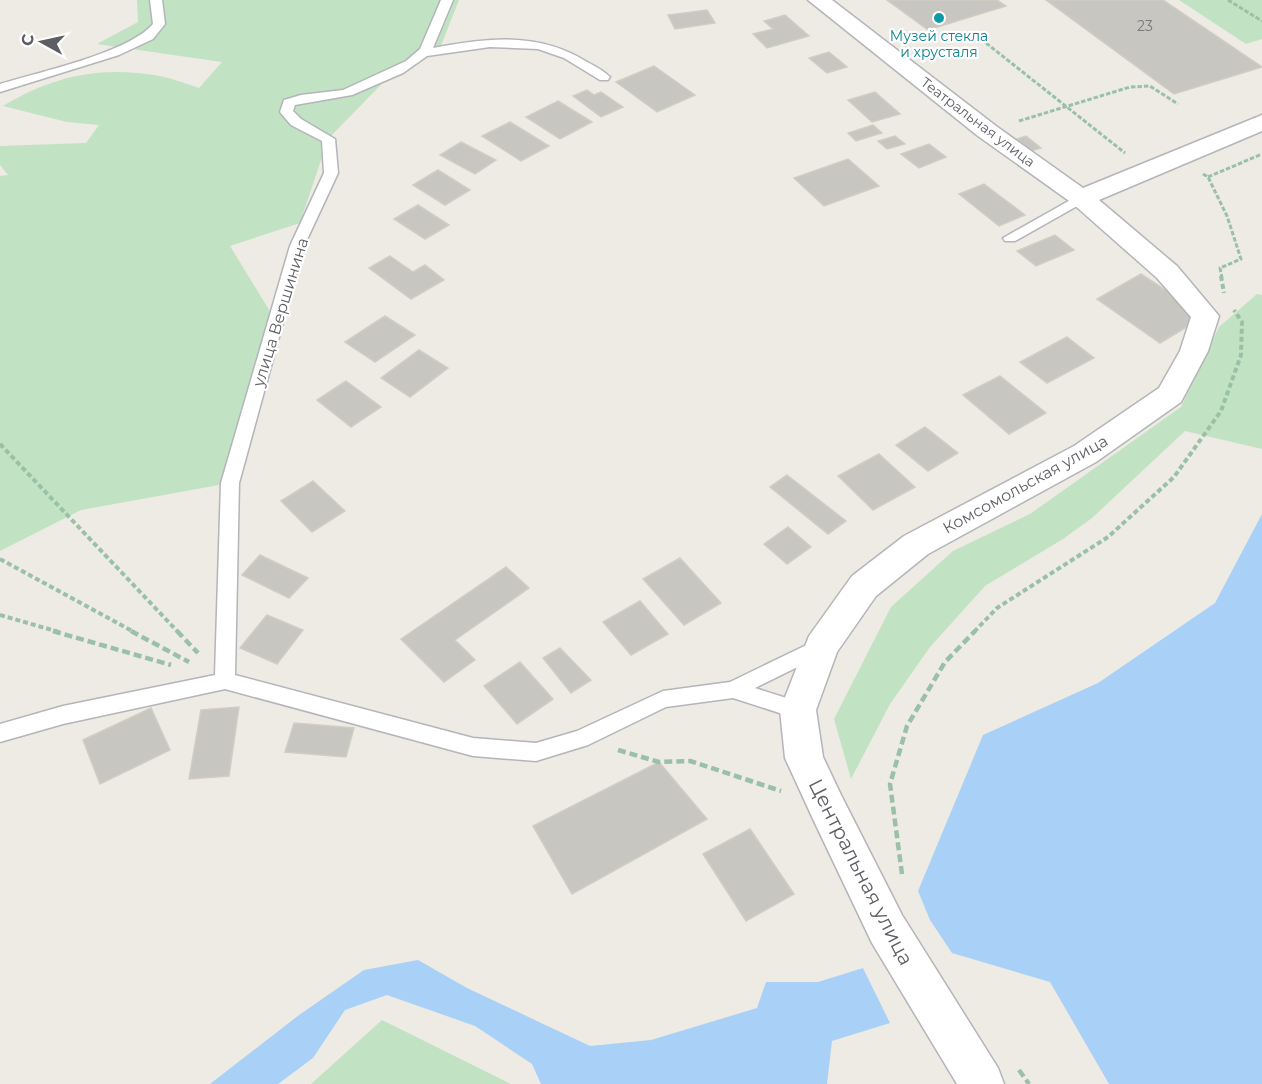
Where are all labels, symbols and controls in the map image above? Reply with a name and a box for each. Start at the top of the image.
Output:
marker: Музей стекла и хрусталя [932,11,946,25]
north arrow [12,12,72,72]
house number: 23 [1137,17,1153,35]
place label: Музей стекла и хрусталя [890,27,988,61]
text: С [17,33,38,47]
street label: Театральная улица [917,73,1039,171]
street label: улица Вершинина [248,235,312,390]
street label: Комсомольская улица [939,431,1111,538]
street label: Центральная улица [804,775,918,969]

